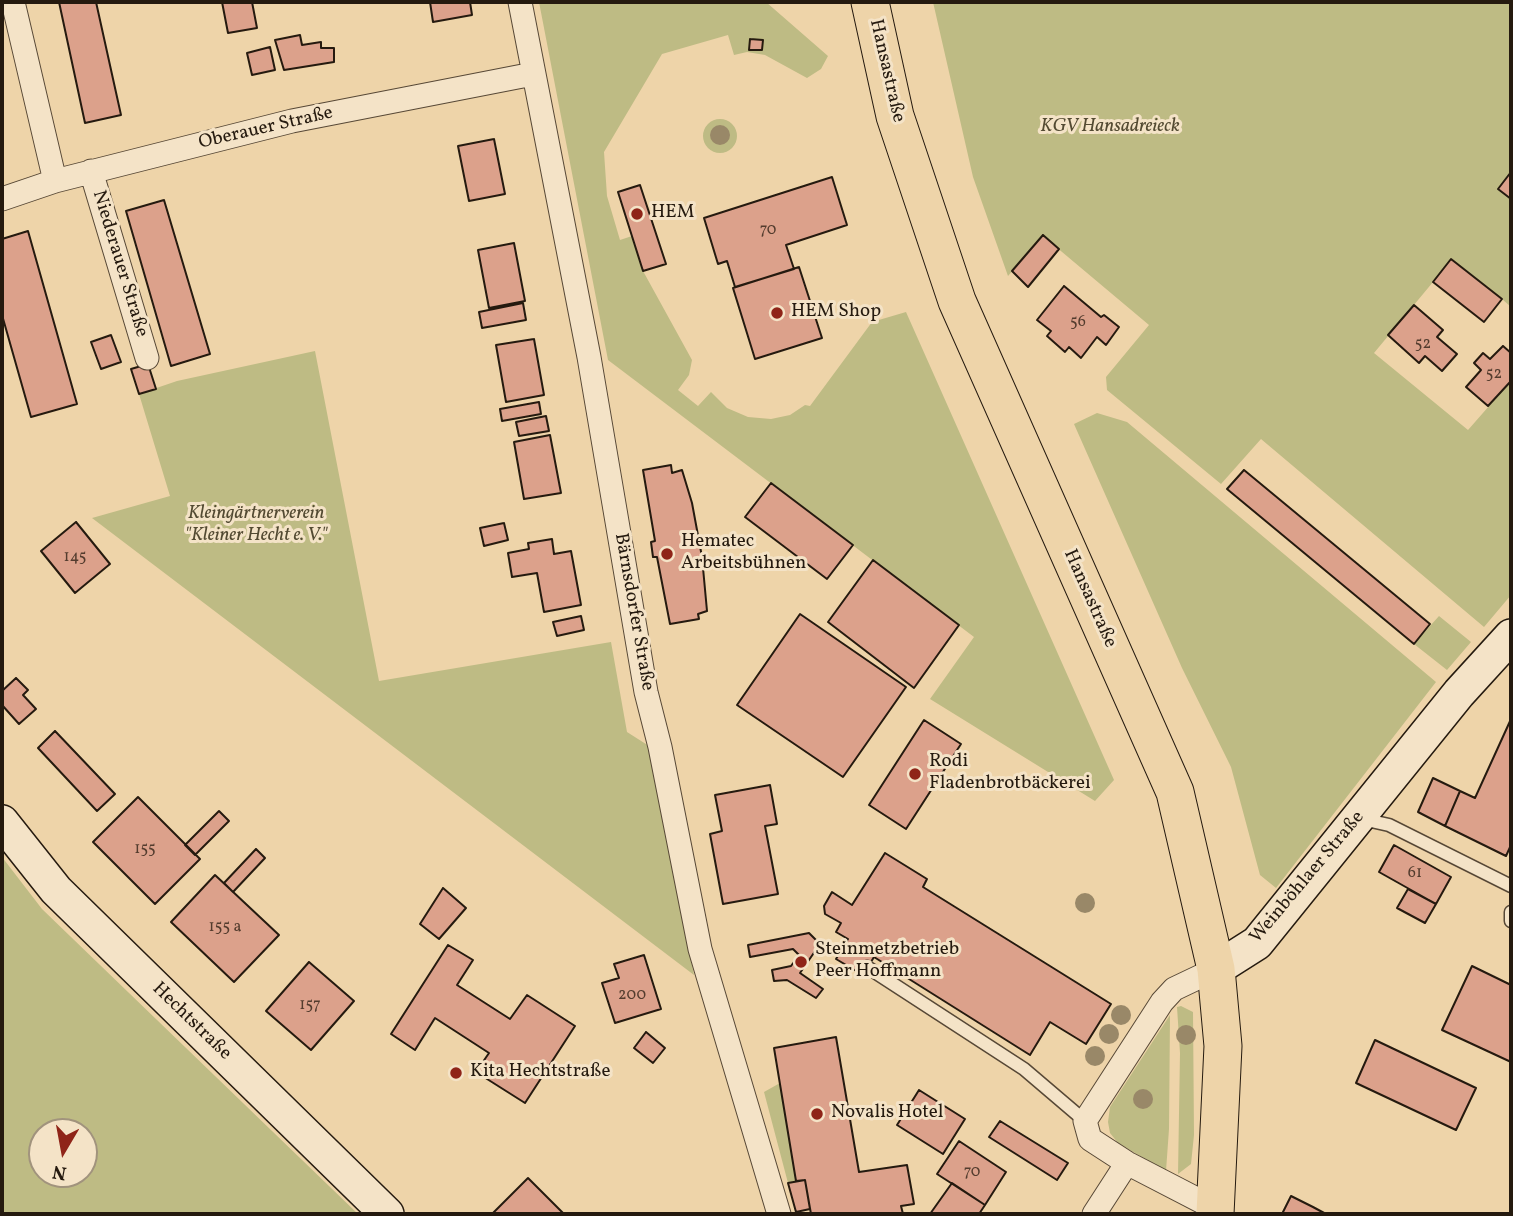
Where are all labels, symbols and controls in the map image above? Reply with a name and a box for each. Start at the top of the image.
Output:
street label: Hansastraße [863,17,909,125]
street label: Oberauer Straße [197,102,335,156]
park label: KGV Hansadreieck [1040,117,1180,139]
street label: Niederauer Straße [86,188,152,340]
place label: HEM [651,203,694,225]
marker: HEM [629,206,645,222]
house number: 70 [760,221,776,241]
place label: HEM Shop [791,302,881,324]
marker: HEM Shop [769,305,785,321]
house number: 56 [1070,313,1086,333]
house number: 52 [1415,335,1431,355]
house number: 52 [1486,365,1502,385]
park label: Kleingärtnerverein "Kleiner Hecht e. V." [185,504,327,548]
street label: Bärnsdorfer Straße [608,531,658,693]
place label: Hematec Arbeitsbühnen [681,532,806,576]
marker: Hematec Arbeitsbühnen [659,546,675,562]
street label: Hansastraße [1057,546,1121,652]
house number: 145 [64,548,86,568]
place label: Rodi Fladenbrotbäckerei [929,752,1091,796]
marker: Rodi Fladenbrotbäckerei [907,766,923,782]
street label: Weinböhlaer Straße [1246,807,1370,949]
house number: 155 [134,840,156,860]
house number: 61 [1408,864,1422,884]
house number: 155 a [209,918,241,938]
place label: Steinmetzbetrieb Peer Hoffmann [815,940,959,984]
marker: Steinmetzbetrieb Peer Hoffmann [793,954,809,970]
street label: Hechtstraße [146,978,236,1066]
house number: 200 [618,986,646,1006]
house number: 157 [299,996,321,1016]
place label: Kita Hechtstraße [470,1062,610,1084]
marker: Kita Hechtstraße [448,1065,464,1081]
place label: Novalis Hotel [831,1103,943,1125]
marker: Novalis Hotel [809,1106,825,1122]
north arrow [28,1118,98,1188]
text: N [51,1158,69,1186]
house number: 70 [964,1163,980,1183]

